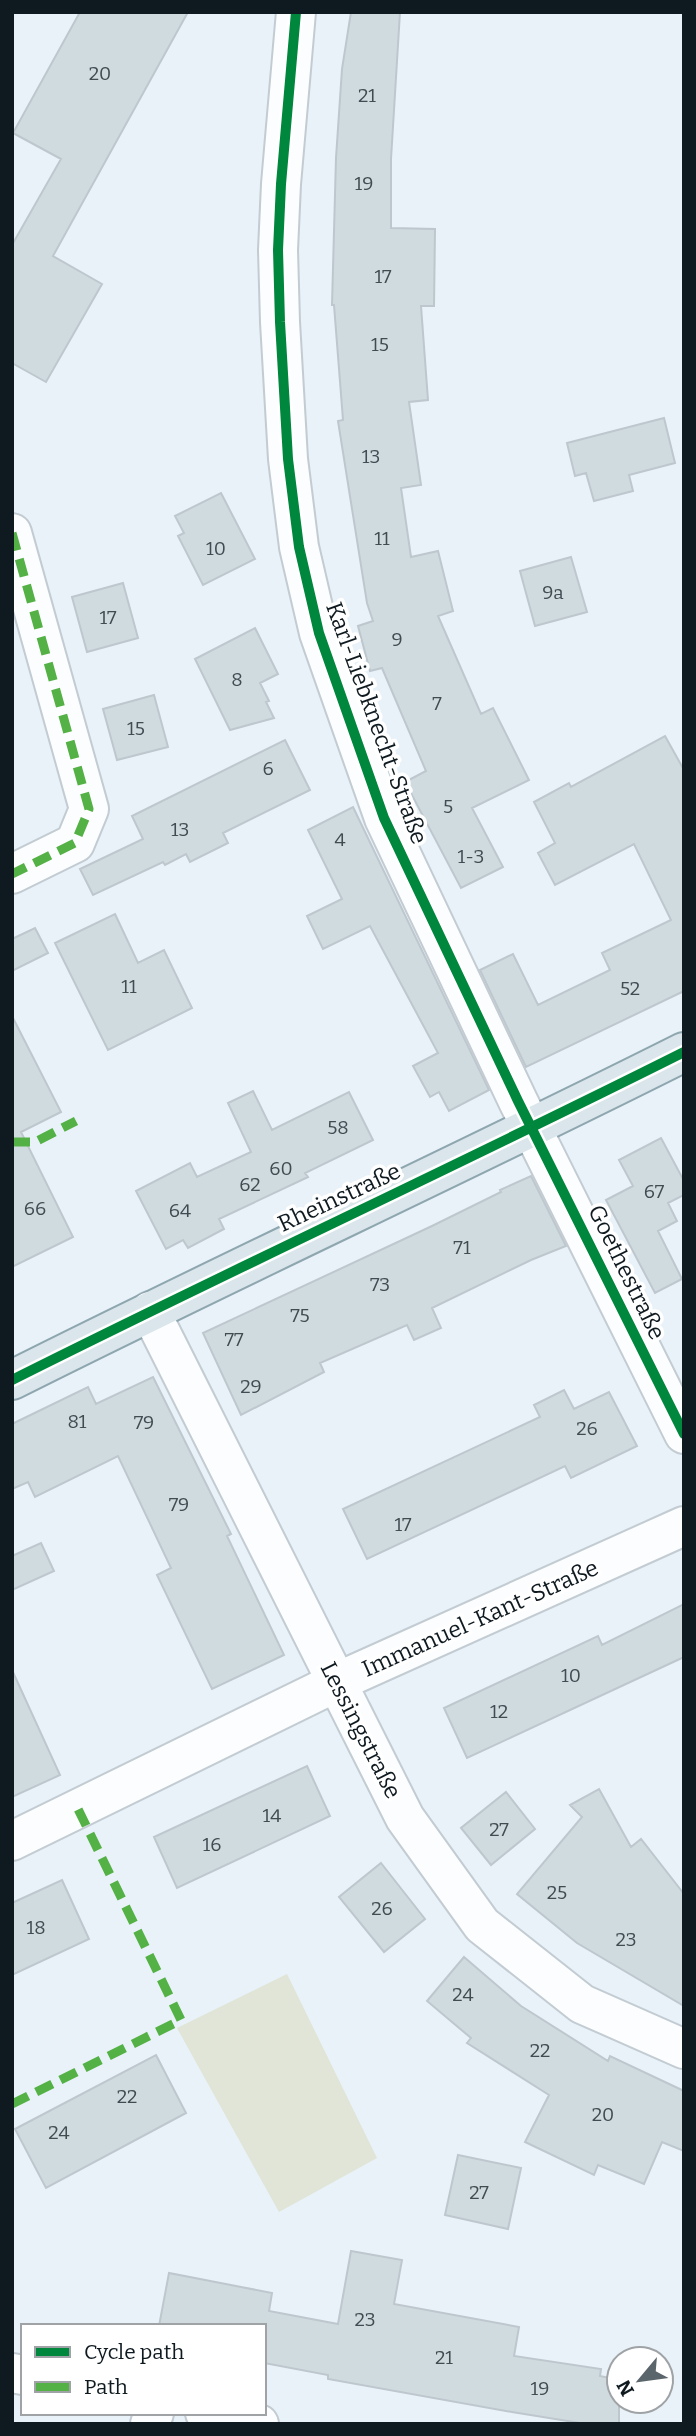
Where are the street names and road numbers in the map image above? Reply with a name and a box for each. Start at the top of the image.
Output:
street label: Karl-Liebknecht-Straße [320,598,434,848]
street label: Rheinstraße [273,1156,405,1238]
street label: Goethestraße [582,1200,672,1344]
street label: Immanuel-Kant-Straße [358,1553,602,1683]
street label: Lessingstraße [315,1657,407,1803]

